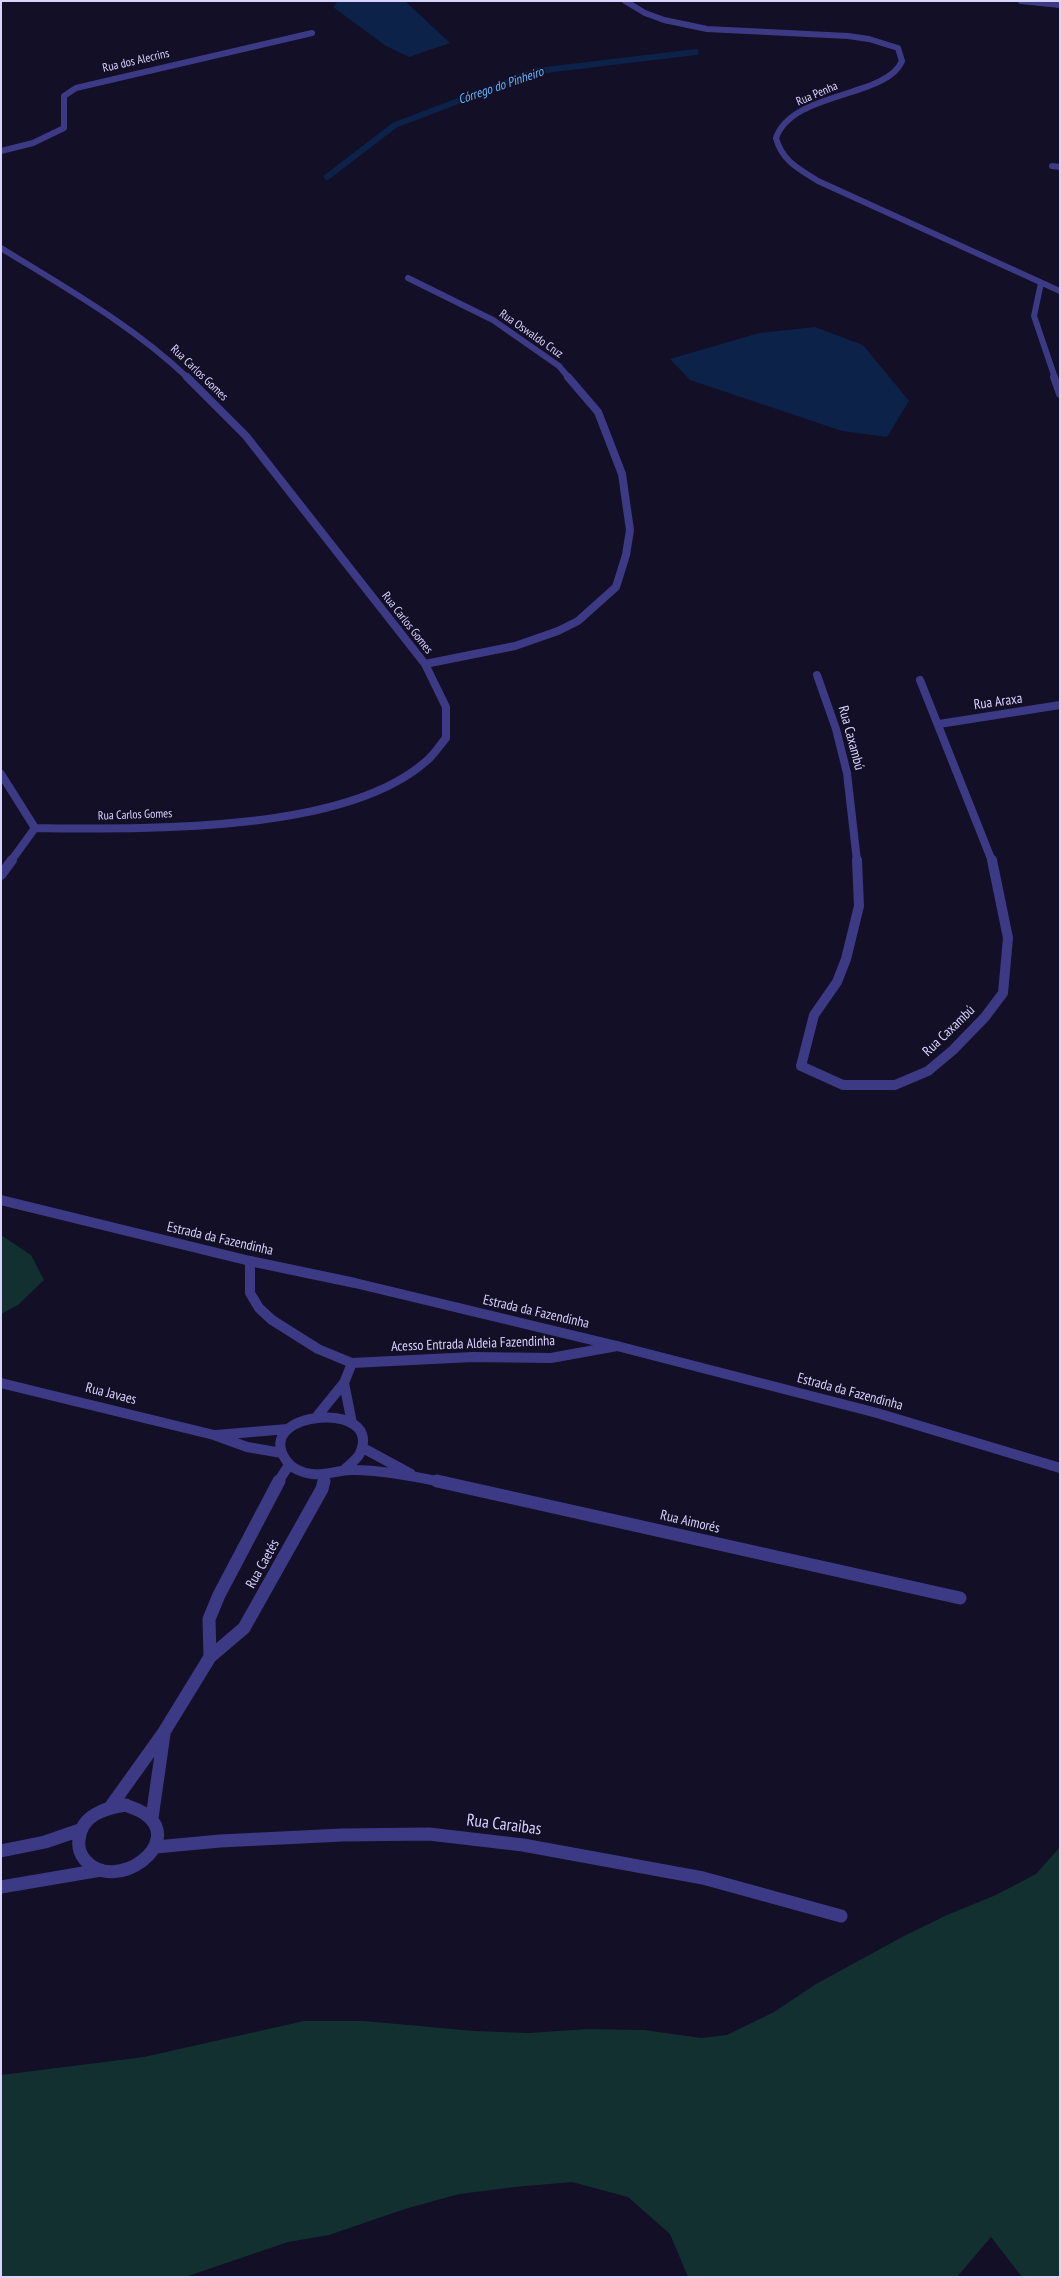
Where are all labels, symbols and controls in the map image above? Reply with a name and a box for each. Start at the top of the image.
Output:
street label: Rua dos Alecrins [101,46,171,76]
water label: Córrego do Pinheiro [456,64,546,108]
street label: Rua Penha [794,79,840,109]
street label: Rua Oswaldo Cruz [496,307,566,361]
street label: Rua Carlos Gomes [167,342,231,404]
street label: Rua Carlos Gomes [378,589,436,657]
street label: Rua Araxa [973,690,1023,714]
street label: Rua Caxambú [834,704,868,772]
street label: Rua Carlos Gomes [98,807,172,823]
street label: Rua Caxambú [919,1002,979,1060]
street label: Estrada da Fazendinha [165,1219,275,1259]
street label: Estrada da Fazendinha [481,1292,591,1332]
street label: Acesso Entrada Aldeia Fazendinha [391,1333,555,1355]
street label: Estrada da Fazendinha [795,1370,905,1414]
street label: Rua Javaes [84,1380,138,1408]
street label: Rua Aimorés [659,1507,721,1537]
street label: Rua Caetés [243,1537,283,1591]
street label: Rua Caraibas [465,1810,543,1840]

